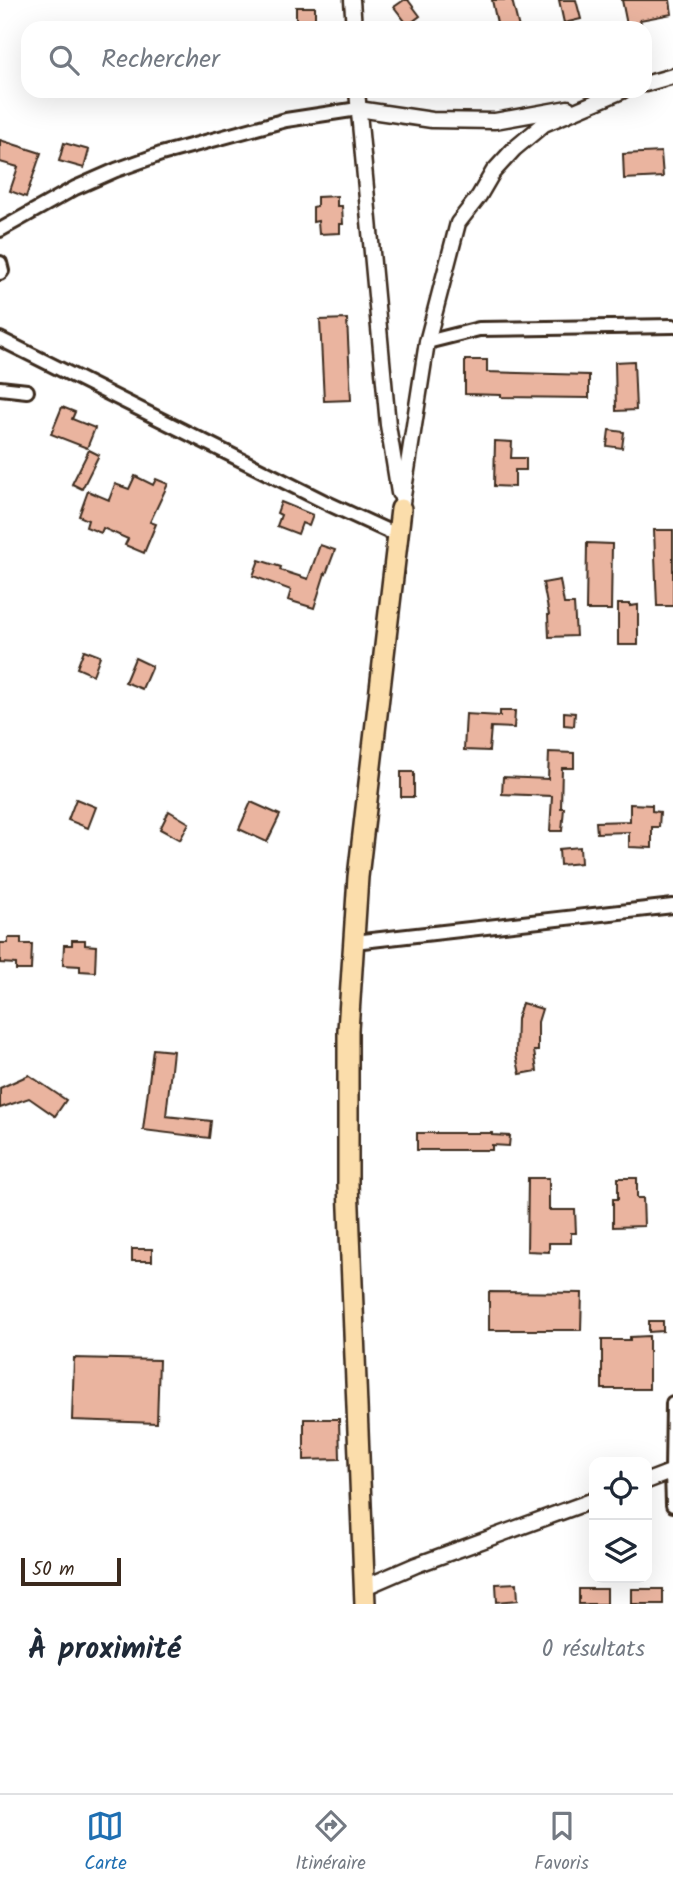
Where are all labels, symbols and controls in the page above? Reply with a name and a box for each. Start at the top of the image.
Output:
search box [21,21,652,98]
text: Rechercher [101,39,220,81]
icon: search [45,41,83,79]
map controls [589,1457,652,1583]
button: locate [589,1457,652,1520]
button: layers [589,1520,652,1583]
scale bar [21,1555,121,1587]
text: 50 m [32,1555,74,1585]
text: À proximité [28,1626,181,1674]
text: 0 résultats [542,1632,645,1668]
tab: Carte [84,1807,127,1879]
tab: Itinéraire [295,1807,366,1879]
tab: Favoris [534,1807,589,1879]

